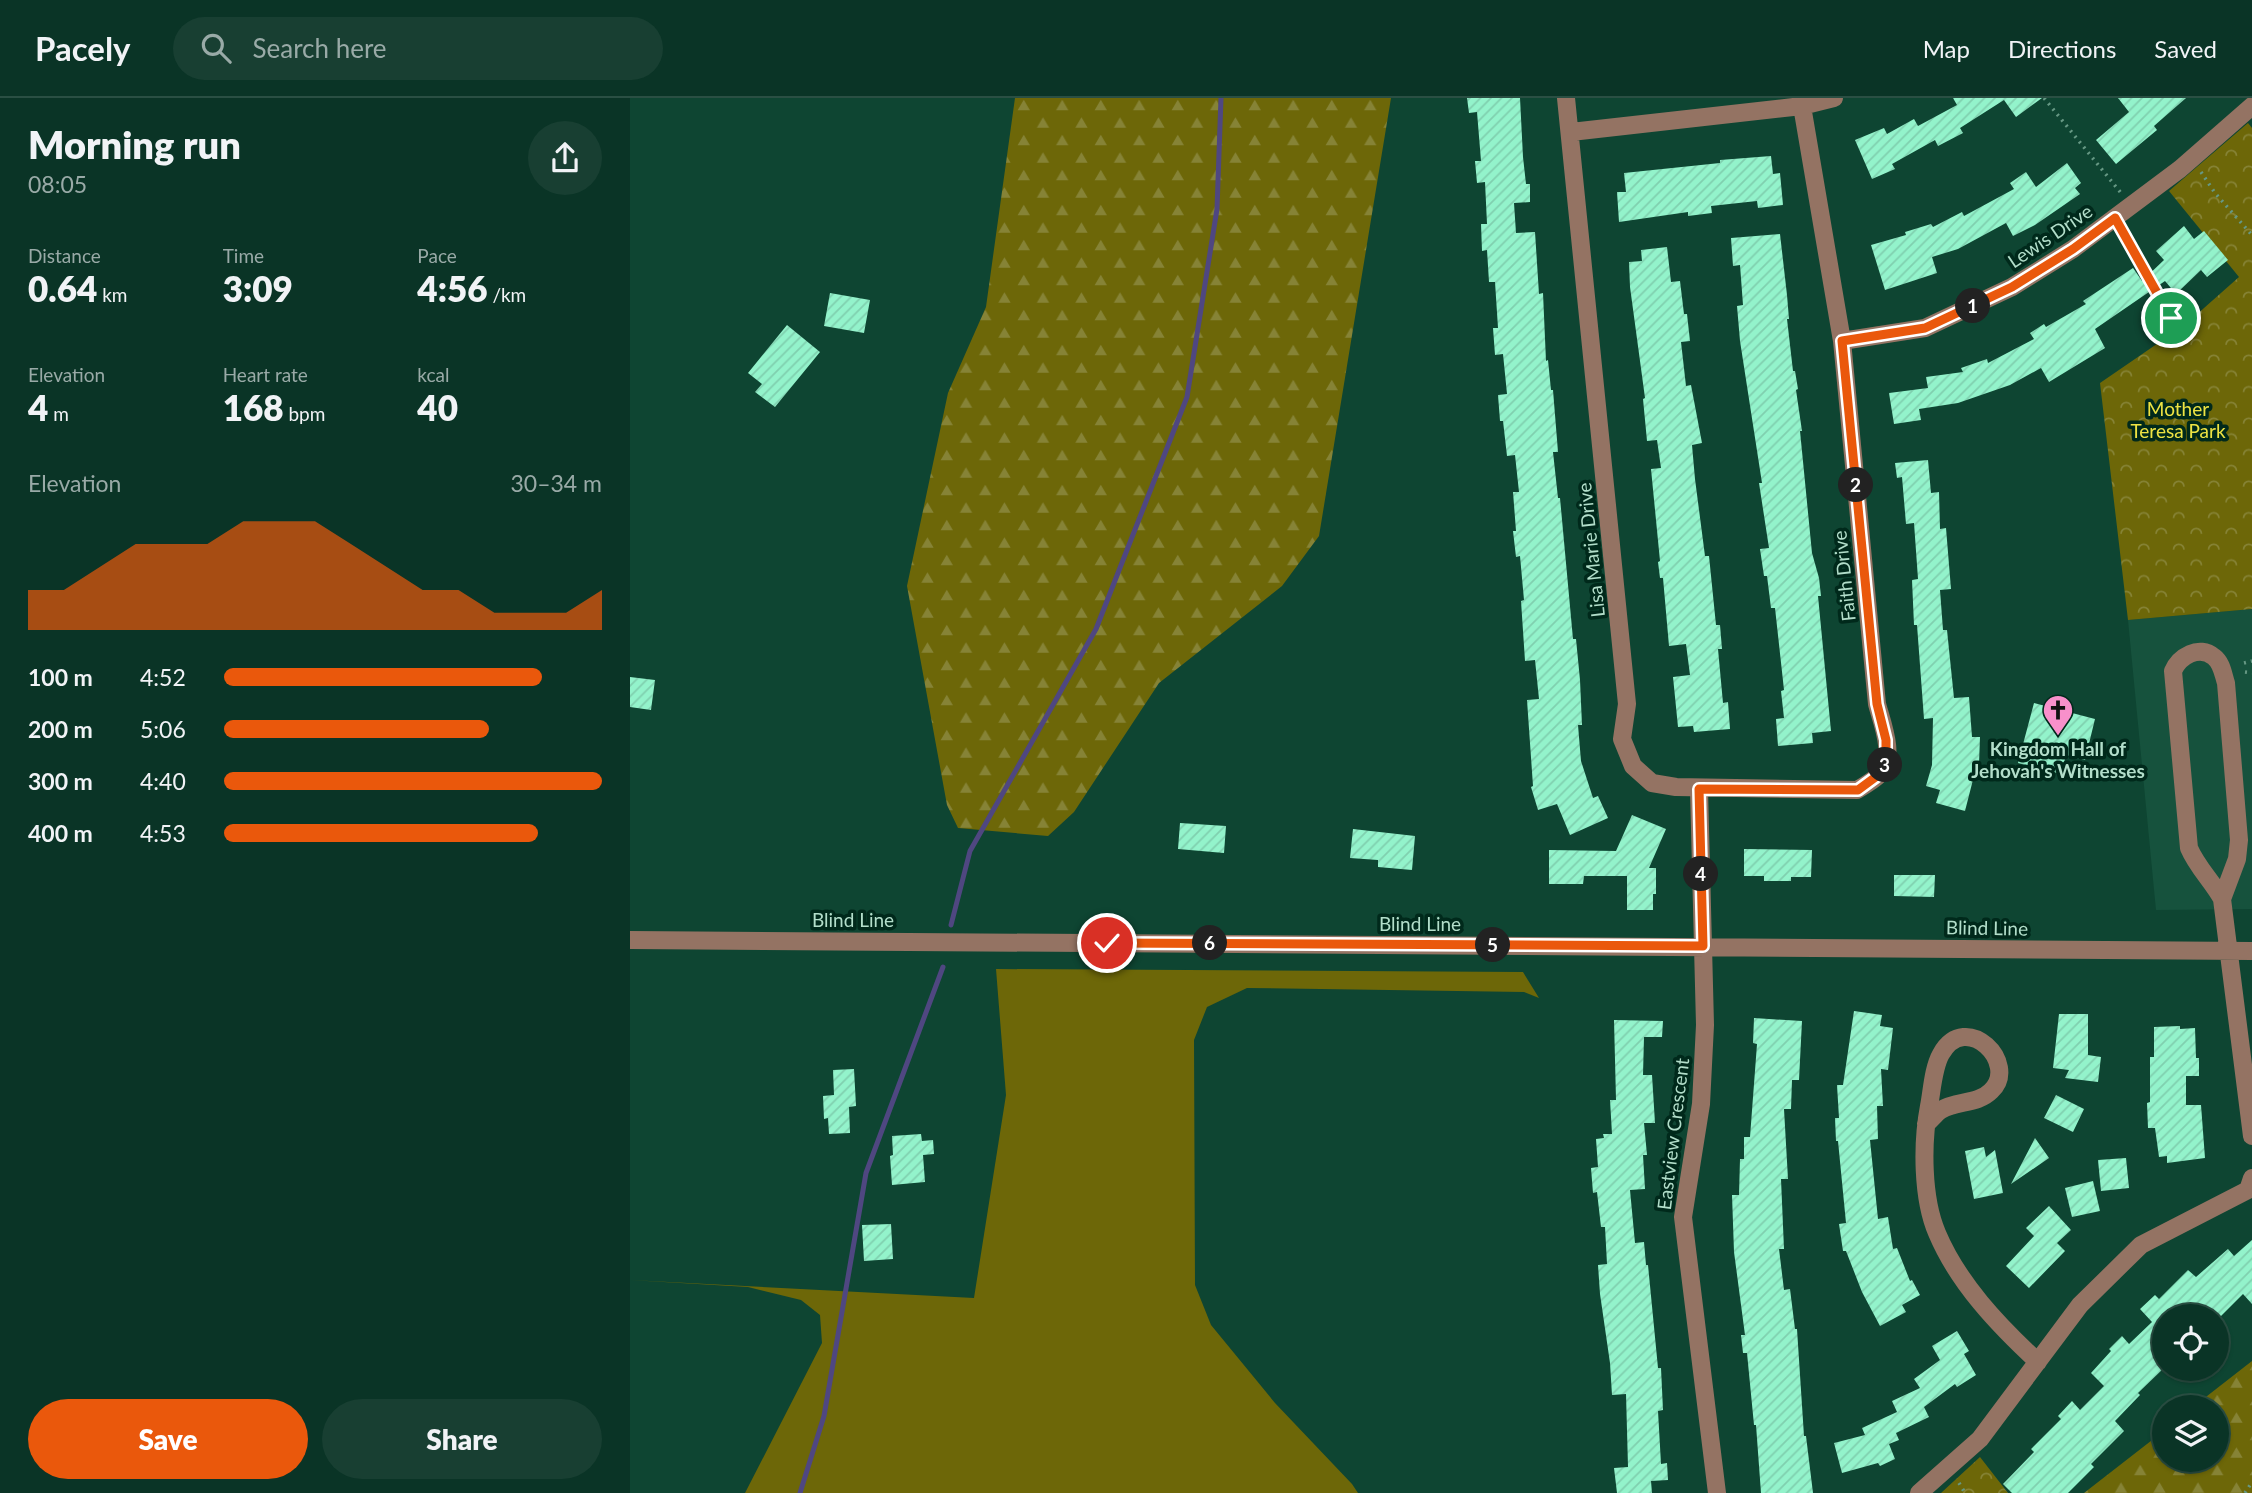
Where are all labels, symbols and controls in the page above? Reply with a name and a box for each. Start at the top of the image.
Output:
search box [173,17,663,80]
text: Pacely [35,28,131,68]
icon: search [197,29,235,67]
text: Search here [253,32,387,64]
text: Map [1923,34,1970,63]
text: Directions [2008,34,2116,63]
text: Saved [2154,34,2217,63]
text: Morning run [28,121,241,167]
button: share [528,121,602,195]
text: 08:05 [28,170,87,198]
street label: Lewis Drive [2003,199,2096,272]
text: Distance [28,244,101,267]
text: Time [223,244,264,267]
text: Pace [417,244,457,267]
text: 0.64 [28,267,97,309]
text: 3:09 [223,267,293,309]
text: 4:56 [417,267,488,309]
text: km [97,283,127,306]
text: /km [488,283,526,306]
pin: 1 [1956,288,1990,324]
pin [2141,288,2201,348]
text: 1 [1967,294,1978,317]
icon: arrive [2152,299,2190,337]
text: Elevation [28,363,105,386]
text: Heart rate [223,363,308,386]
text: kcal [417,363,449,386]
text: 4 [28,386,48,428]
text: 168 [223,386,284,428]
text: 40 [417,386,458,428]
park label: Mother Teresa Park [2130,397,2226,442]
text: m [48,402,69,425]
text: bpm [284,402,325,425]
pin: 2 [1838,468,1874,502]
text: Elevation [28,469,121,497]
text: 30–34 m [510,469,602,497]
text: 2 [1850,473,1861,496]
street label: Lisa Marie Drive [1572,482,1609,619]
street label: Faith Drive [1827,530,1860,622]
text: 100 m [28,663,93,691]
text: 4:52 [140,663,186,691]
church icon: Kingdom Hall of Jehovah's Witnesses [2041,693,2075,737]
text: 200 m [28,715,93,743]
text: 5:06 [140,715,186,743]
place label: Kingdom Hall of Jehovah's Witnesses [1971,737,2145,782]
pin: 3 [1868,748,1902,782]
text: 3 [1879,753,1890,776]
text: 300 m [28,767,93,795]
text: 4:40 [140,767,186,795]
text: 400 m [28,819,93,847]
text: 4:53 [140,819,186,847]
pin: 4 [1684,856,1718,892]
text: 4 [1695,862,1706,885]
street label: Blind Line [812,908,894,931]
street label: Blind Line [1379,912,1461,935]
pin [1077,913,1137,973]
street label: Blind Line [1946,915,2028,940]
icon: check [1088,924,1126,962]
pin: 6 [1192,926,1228,960]
pin: 5 [1476,928,1510,962]
text: 6 [1204,931,1215,954]
text: 5 [1487,933,1498,956]
street label: Eastview Crescent [1652,1057,1693,1211]
map controls [2152,1304,2229,1472]
button: locate [2152,1304,2229,1381]
button: layers [2152,1395,2229,1472]
button: Save [28,1399,308,1479]
button: Share [322,1399,602,1479]

